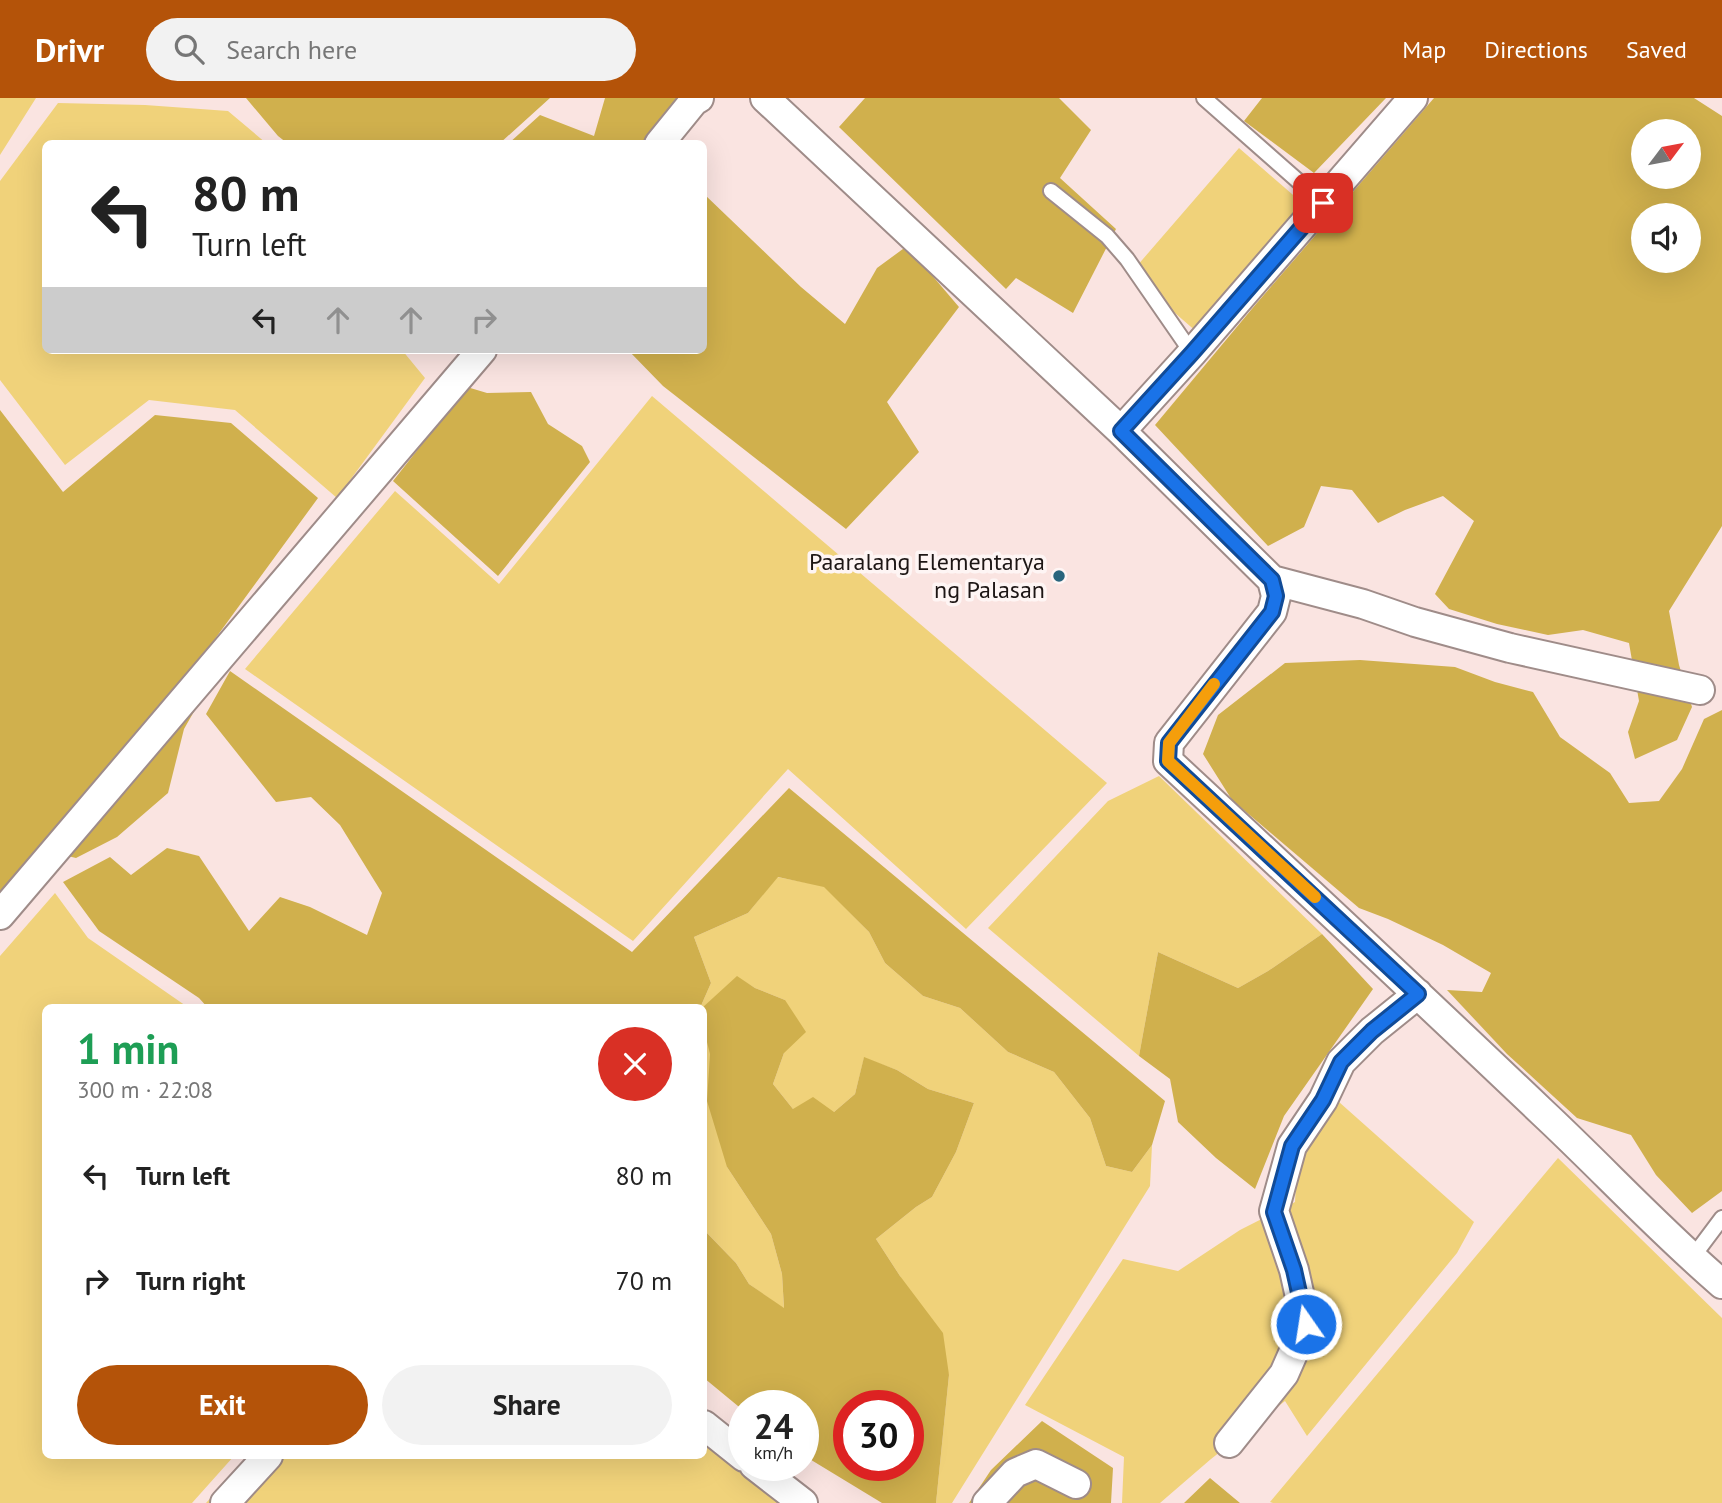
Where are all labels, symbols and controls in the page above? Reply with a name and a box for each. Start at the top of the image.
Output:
search box [146,18,636,81]
text: Drivr [35,28,104,71]
icon: search [170,30,208,68]
text: Search here [226,33,357,66]
text: Map [1402,34,1446,65]
text: Directions [1484,34,1588,65]
text: Saved [1626,34,1687,65]
north arrow [1631,119,1701,189]
map controls [1631,119,1701,273]
text: 80 m [192,161,299,225]
icon: left [77,168,168,259]
pin [1293,173,1353,233]
icon: arrive [1304,184,1342,222]
button: sound [1631,203,1701,273]
text: Turn left [192,223,307,265]
icon: left [246,301,284,339]
icon: ahead [319,301,357,339]
icon: ahead [392,301,430,339]
icon: right [465,301,503,339]
place label: Paaralang Elementarya ng Palasan [809,546,1045,605]
marker: Paaralang Elementarya ng Palasan [1051,568,1067,584]
text: 1 min [77,1021,179,1076]
button: close [598,1027,672,1101]
text: 300 m · 22:08 [77,1075,213,1104]
icon: left [77,1157,115,1195]
text: Turn left [136,1159,230,1192]
text: 80 m [616,1159,672,1192]
icon: right [77,1262,115,1300]
text: Turn right [136,1264,245,1297]
text: 70 m [616,1264,672,1297]
position arrow [1269,1287,1343,1361]
button: Exit [77,1365,368,1445]
button: Share [382,1365,672,1445]
speed limit sign: 30 [833,1390,924,1481]
text: 24 [754,1403,793,1449]
text: km/h [754,1441,793,1464]

